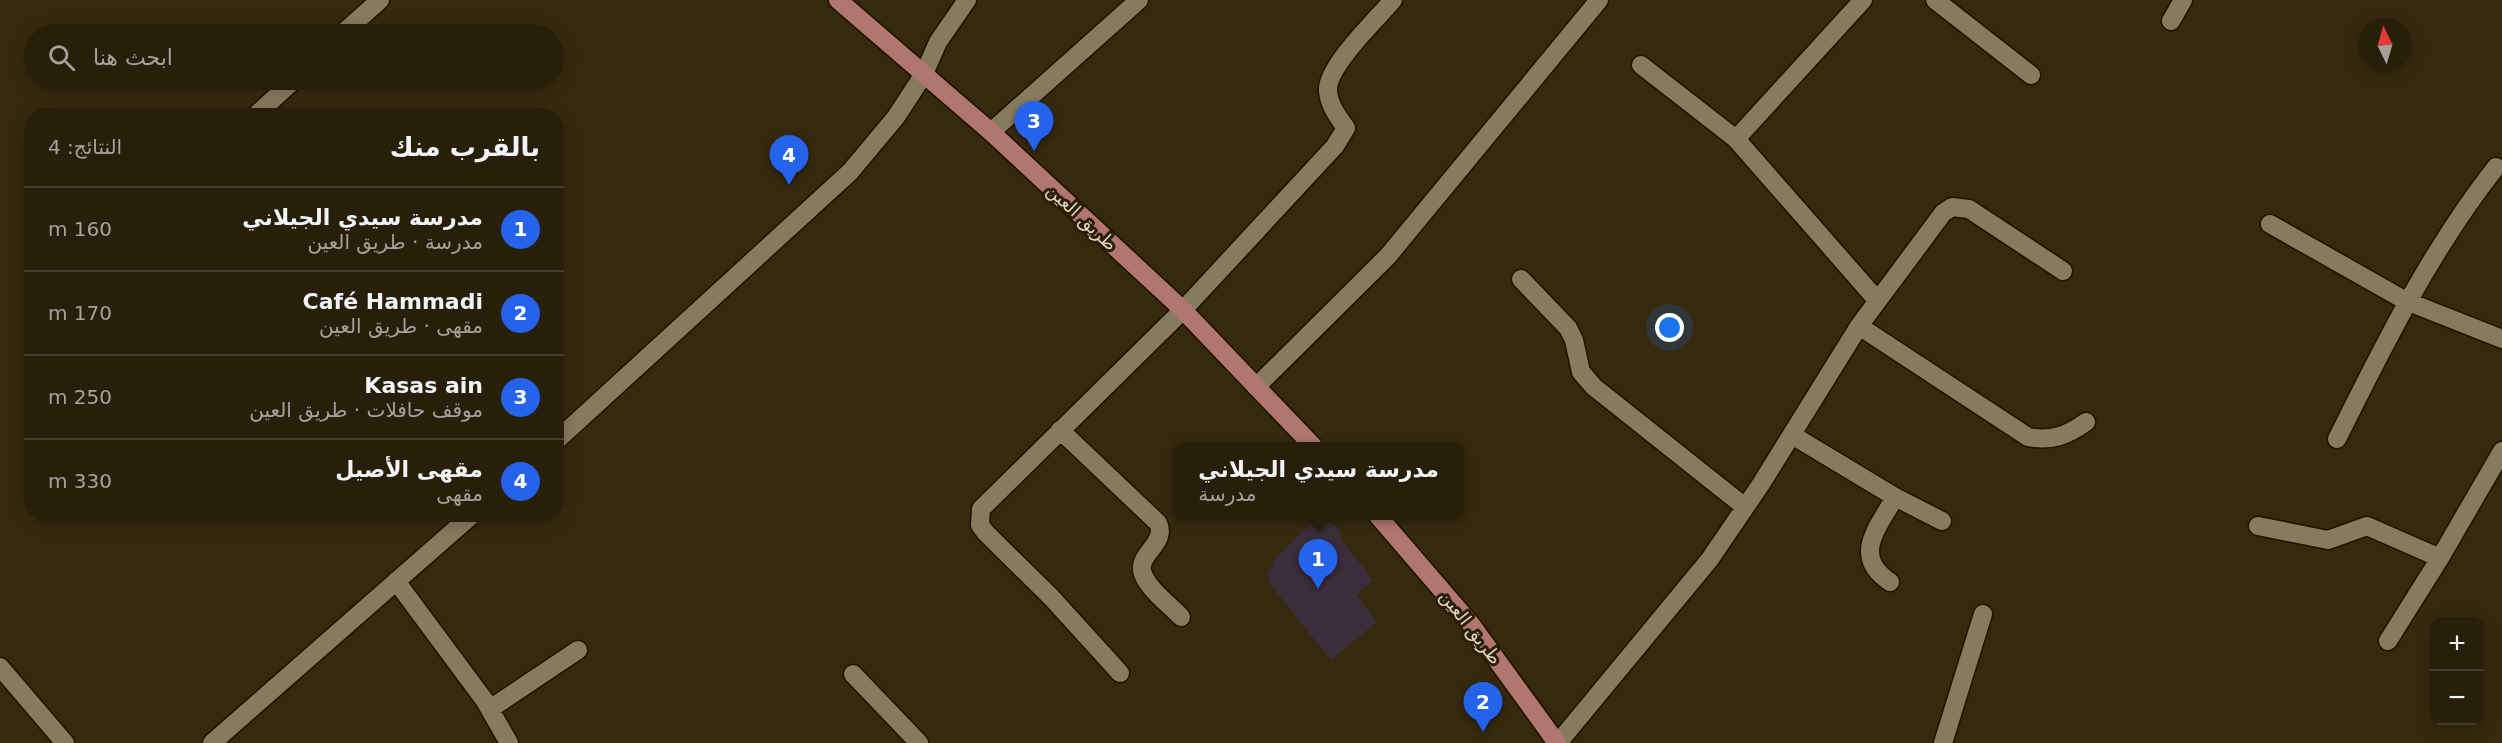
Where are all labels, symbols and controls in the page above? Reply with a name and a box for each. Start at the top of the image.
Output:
north arrow [2358,18,2412,72]
search box [24,24,564,90]
icon: search [45,41,78,74]
text: ابحث هنا [93,45,173,70]
pin: 3 [1014,102,1054,151]
text: بالقرب منك [390,132,540,162]
text: النتائج: 4 [48,135,122,159]
pin: 4 [770,136,808,185]
street label: طريق العين [1042,179,1121,256]
text: مدرسة سيدي الجيلاني [242,205,483,230]
text: 160 m [48,217,112,241]
text: 1 [514,217,527,241]
text: مدرسة · طريق العين [307,230,483,254]
text: Café Hammadi [303,289,483,314]
text: 170 m [48,301,112,325]
text: 2 [514,301,527,325]
your location [1655,313,1684,342]
text: مقهى · طريق العين [319,314,483,338]
text: Kasas ain [364,373,483,398]
text: 250 m [48,385,112,409]
text: 3 [514,385,527,409]
text: موقف حافلات · طريق العين [249,398,483,422]
popup [1173,442,1464,520]
text: مقهى الأصيل [335,457,483,482]
text: مدرسة سيدي الجيلاني [1198,457,1439,482]
text: 330 m [48,469,112,493]
text: 4 [514,469,527,493]
text: مقهى [436,482,483,506]
text: مدرسة [1198,482,1257,506]
pin: 1 [1298,540,1338,589]
street label: طريق العين [1435,586,1506,669]
map controls [2430,617,2484,725]
button: + [2430,617,2484,671]
button: − [2430,671,2484,725]
pin: 2 [1464,682,1502,732]

